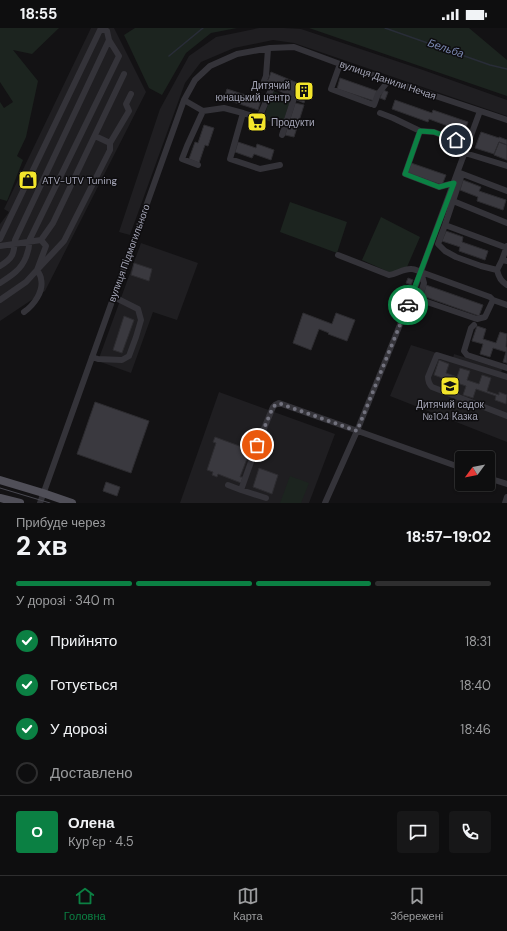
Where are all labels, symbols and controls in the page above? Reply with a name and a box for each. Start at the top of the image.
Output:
text: 18:55 [20,4,57,24]
water label: Бельба [426,35,466,61]
street label: вулиця Данили Нечая [338,57,438,103]
place label: Дитячий юнацький центр [215,79,290,104]
building icon: Дитячий юнацький центр [293,80,315,102]
supermarket icon: Продукти [246,111,268,133]
place label: Продукти [271,116,315,129]
pin [439,123,473,157]
icon: home [445,129,467,151]
shop icon: ATV-UTV Tuning [17,169,39,191]
place label: ATV-UTV Tuning [42,174,117,187]
street label: вулиця Підмогильного [105,202,153,304]
courier [388,285,428,325]
icon: car [397,294,419,316]
school or university icon: Дитячий садок №104 Казка [439,375,461,397]
place label: Дитячий садок №104 Казка [416,398,484,423]
pin [240,428,274,462]
icon: bag [246,434,268,456]
north arrow [455,451,495,491]
map controls [455,451,495,491]
text: Прибуде через [16,514,105,531]
text: 18:57–19:02 [406,527,491,547]
text: 2 хв [16,529,68,563]
text: У дорозі · 340 m [16,592,115,609]
icon: check [16,630,38,652]
text: Прийнято [50,631,117,651]
text: 18:31 [465,633,491,650]
icon: check [16,674,38,696]
text: Готується [50,675,118,695]
text: 18:40 [460,677,491,694]
icon: check [16,718,38,740]
text: У дорозі [50,719,107,739]
text: 18:46 [460,721,491,738]
text: Доставлено [50,763,133,783]
button: chat [397,811,439,853]
button: phone [449,811,491,853]
text: Олена [68,813,115,833]
text: О [31,822,43,842]
text: Кур’єр · 4.5 [68,833,134,850]
tab: Головна [64,885,106,923]
tab: Карта [233,885,263,923]
tab: Збережені [390,885,443,923]

